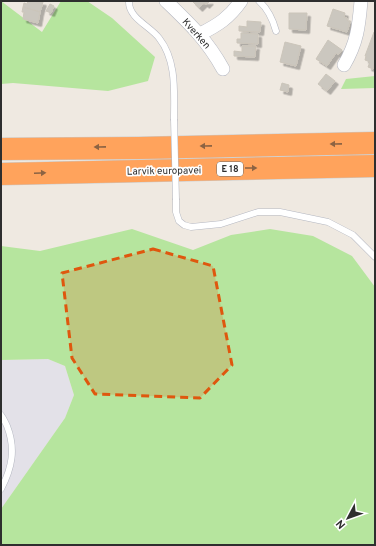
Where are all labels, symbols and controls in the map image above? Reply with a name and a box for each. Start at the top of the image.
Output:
street label: Kverken [179,16,213,52]
one-way arrow [330,140,342,147]
one-way arrow [199,143,212,149]
one-way arrow [93,144,106,150]
road number: E 18 [217,162,243,176]
street label: Larvik europavei [127,164,201,179]
one-way arrow [245,165,258,171]
one-way arrow [34,169,46,176]
north arrow [328,498,368,538]
text: N [333,516,349,531]

